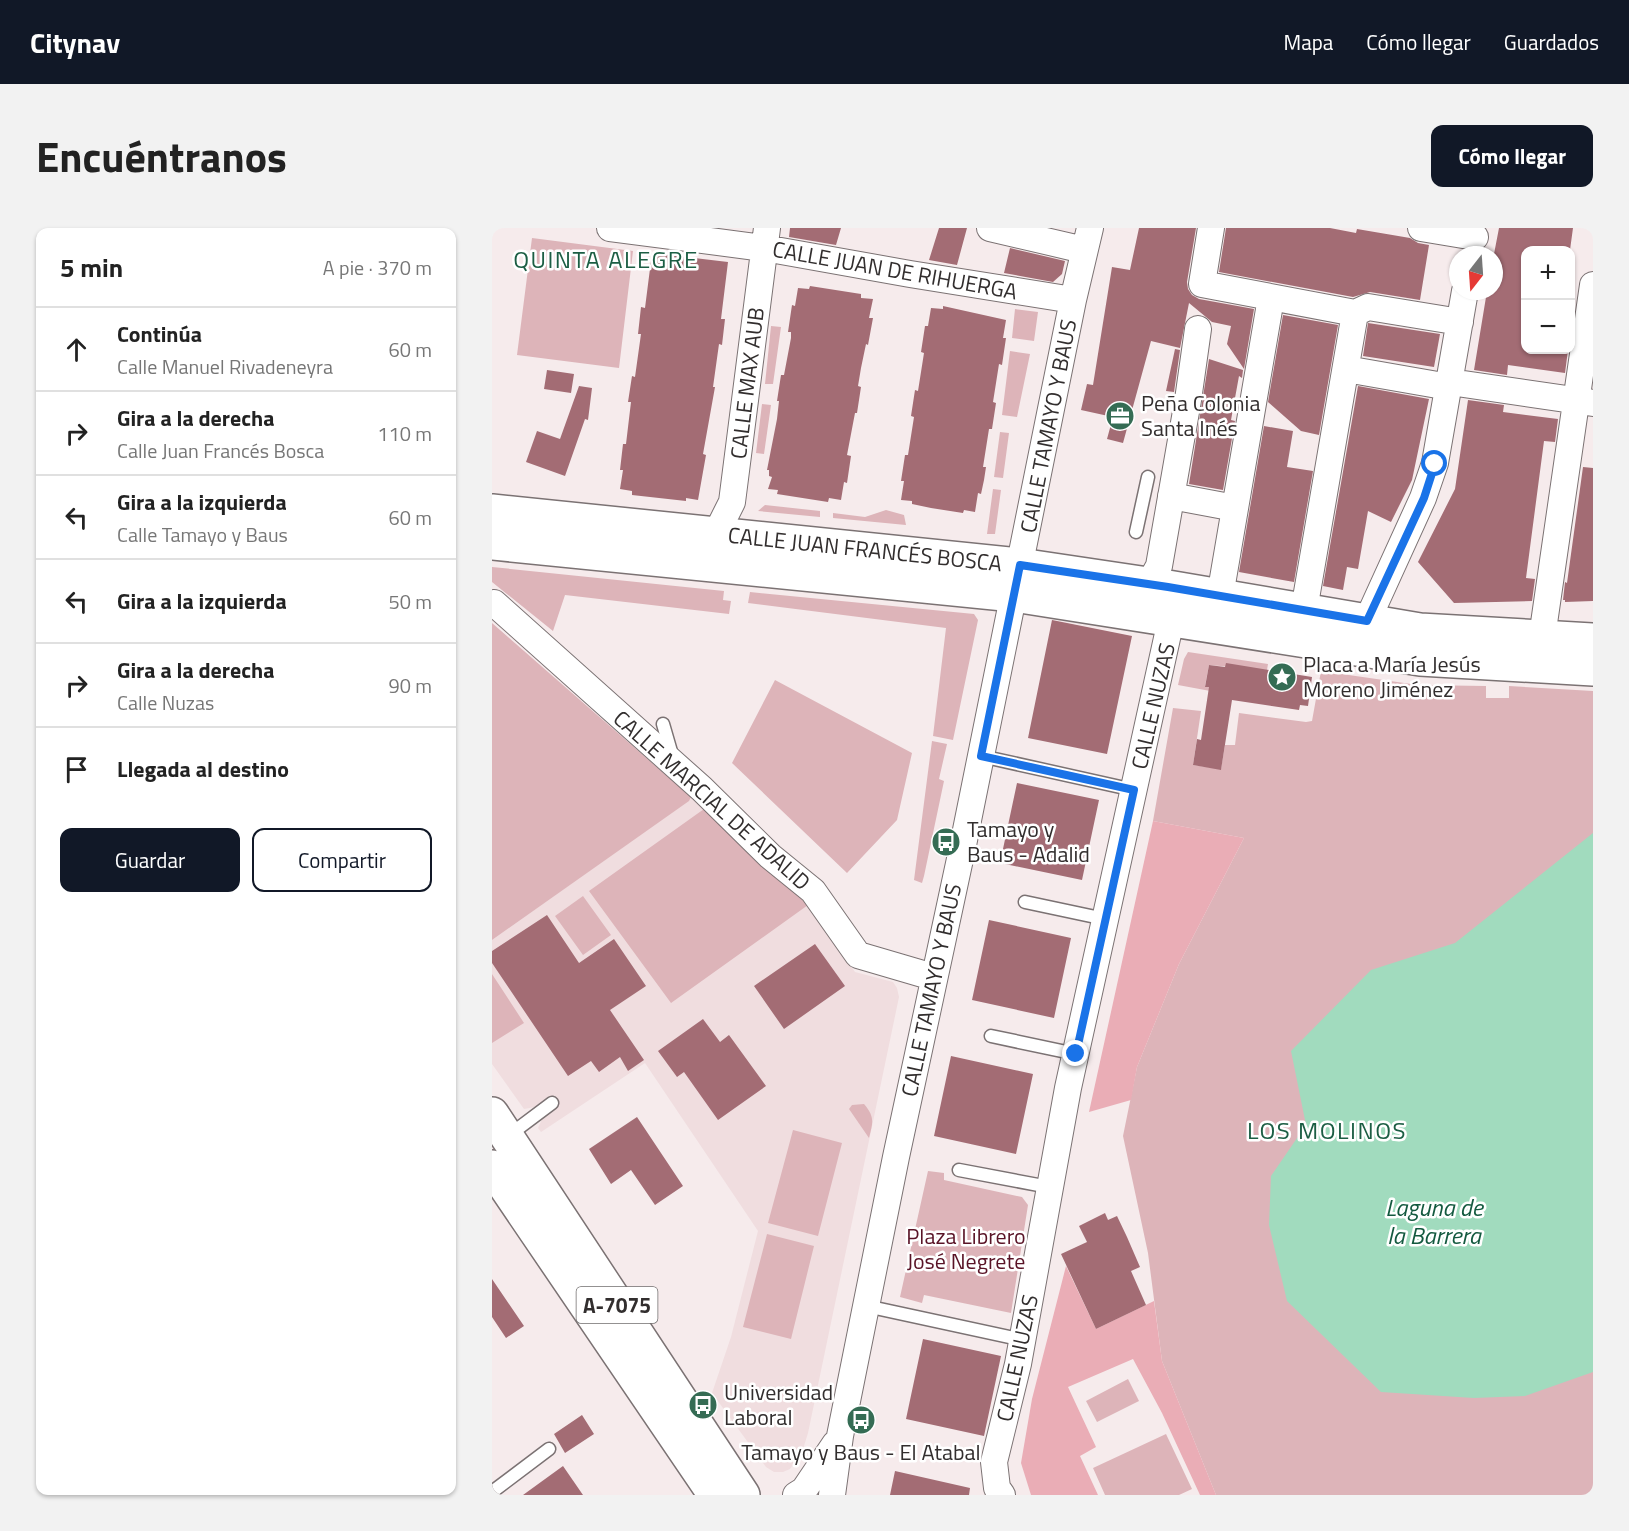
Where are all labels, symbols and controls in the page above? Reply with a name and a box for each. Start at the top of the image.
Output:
text: Citynav [30,21,120,64]
text: Mapa [1284,26,1333,58]
text: Cómo llegar [1366,26,1471,58]
text: Guardados [1504,26,1599,58]
text: Encuéntranos [36,124,287,188]
button: Cómo llegar [1431,125,1593,187]
street label: CALLE JUAN DE RIHUERGA [770,232,1020,308]
district label: QUINTA ALEGRE [513,241,699,277]
north arrow [1449,246,1503,300]
map controls [1521,246,1575,354]
button: + [1521,246,1575,300]
text: 5 min [60,248,123,287]
text: A pie · 370 m [323,252,432,283]
button: − [1521,300,1575,354]
street label: CALLE MAX AUB [721,305,773,461]
street label: CALLE TAMAYO Y BAUS [1011,316,1085,536]
text: Continúa [117,317,202,351]
icon: ahead [60,333,93,366]
text: 60 m [388,334,432,365]
text: Calle Manuel Rivadeneyra [117,351,333,382]
place label: Peña Colonia Santa Inés [1141,386,1260,445]
office icon: Peña Colonia Santa Inés [1104,400,1136,432]
text: Gira a la derecha [117,401,274,435]
icon: right [60,417,93,450]
text: 110 m [377,418,432,449]
text: Calle Juan Francés Bosca [117,435,324,466]
route start [1421,450,1447,476]
text: Gira a la izquierda [117,485,287,519]
icon: left [60,501,93,534]
text: 60 m [388,502,432,533]
street label: CALLE JUAN FRANCÉS BOSCA [726,518,1004,580]
text: Calle Tamayo y Baus [117,519,288,550]
text: Gira a la izquierda [117,584,287,618]
icon: left [60,585,93,618]
text: 50 m [388,586,432,617]
street label: CALLE NUZAS [1122,639,1184,773]
place label: Placa a María Jesús Moreno Jiménez [1303,647,1481,706]
text: Gira a la derecha [117,653,274,687]
place icon: Placa a María Jesús Moreno Jiménez [1266,661,1298,693]
icon: right [60,669,93,702]
text: 90 m [388,670,432,701]
text: Calle Nuzas [117,687,214,718]
street label: CALLE MARCIAL DE ADALID [606,702,818,898]
text: Llegada al destino [117,752,289,786]
icon: arrive [60,753,93,786]
place label: Tamayo y Baus - Adalid [967,812,1090,871]
bus stop icon: Tamayo y Baus - Adalid [930,826,962,858]
button: Guardar [60,828,240,892]
button: Compartir [252,828,432,892]
street label: CALLE TAMAYO Y BAUS [892,880,970,1100]
route end [1062,1040,1088,1066]
district label: LOS MOLINOS [1247,1112,1407,1148]
water label: Laguna de la Barrera [1385,1189,1485,1253]
park label: Plaza Librero José Negrete [906,1219,1026,1278]
road number: A-7075 [576,1287,658,1323]
street label: CALLE NUZAS [987,1291,1047,1425]
place label: Universidad Laboral [724,1375,833,1434]
bus stop icon: Universidad Laboral [687,1389,719,1421]
bus stop icon: Tamayo y Baus - El Atabal [845,1404,877,1436]
place label: Tamayo y Baus - El Atabal [741,1435,981,1469]

